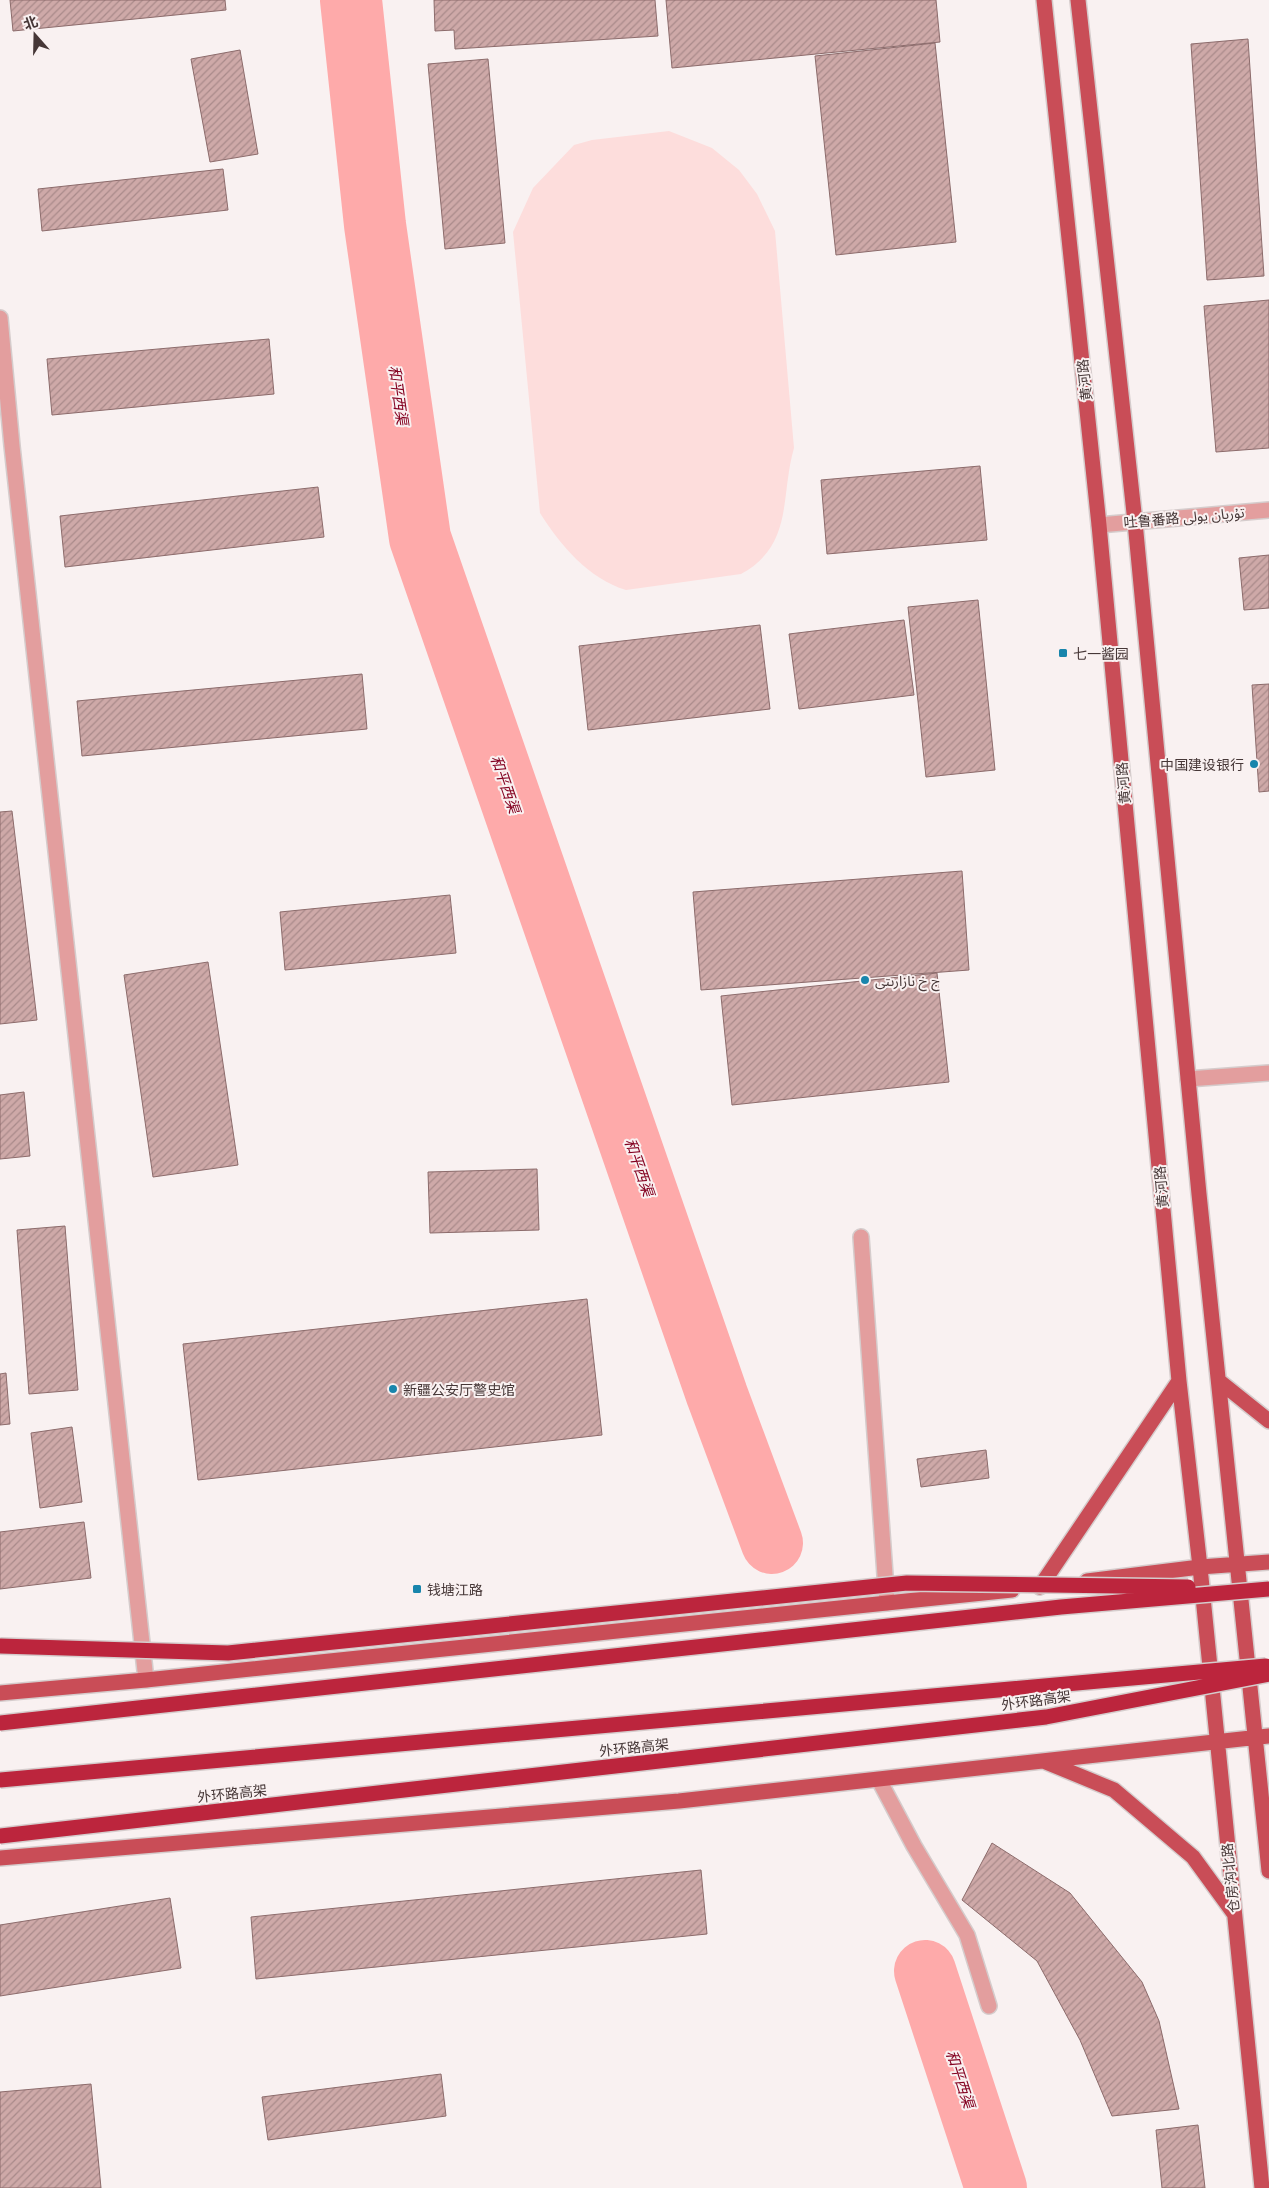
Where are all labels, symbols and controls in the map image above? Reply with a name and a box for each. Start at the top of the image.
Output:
north arrow [10,10,60,60]
text: 北 [21,11,40,34]
street label: 黄河路 [1072,358,1096,402]
water label: 和平西渠 [385,364,413,428]
street label: 吐鲁番路 تۇرپان يولى [1123,502,1245,533]
place label: 七一酱园 [1073,644,1129,663]
marker: 七一酱园 [1057,647,1069,659]
water label: 和平西渠 [487,752,526,818]
place label: 中国建设银行 [1160,755,1244,774]
marker: 中国建设银行 [1248,758,1260,770]
street label: 黄河路 [1112,761,1134,805]
place label: ج خ نازارىتى [875,971,940,992]
marker: ج خ نازارىتى [859,974,871,986]
water label: 和平西渠 [621,1135,660,1201]
street label: 黄河路 [1150,1165,1172,1209]
place label: 新疆公安厅警史馆 [403,1380,515,1399]
marker: 新疆公安厅警史馆 [387,1383,399,1395]
place label: 钱塘江路 [427,1580,483,1599]
marker: 钱塘江路 [411,1583,423,1595]
street label: 外环路高架 [1000,1686,1072,1714]
street label: 外环路高架 [598,1734,670,1760]
street label: 外环路高架 [196,1780,268,1806]
street label: 仓房沟北路 [1217,1842,1243,1914]
water label: 和平西渠 [942,2047,980,2113]

